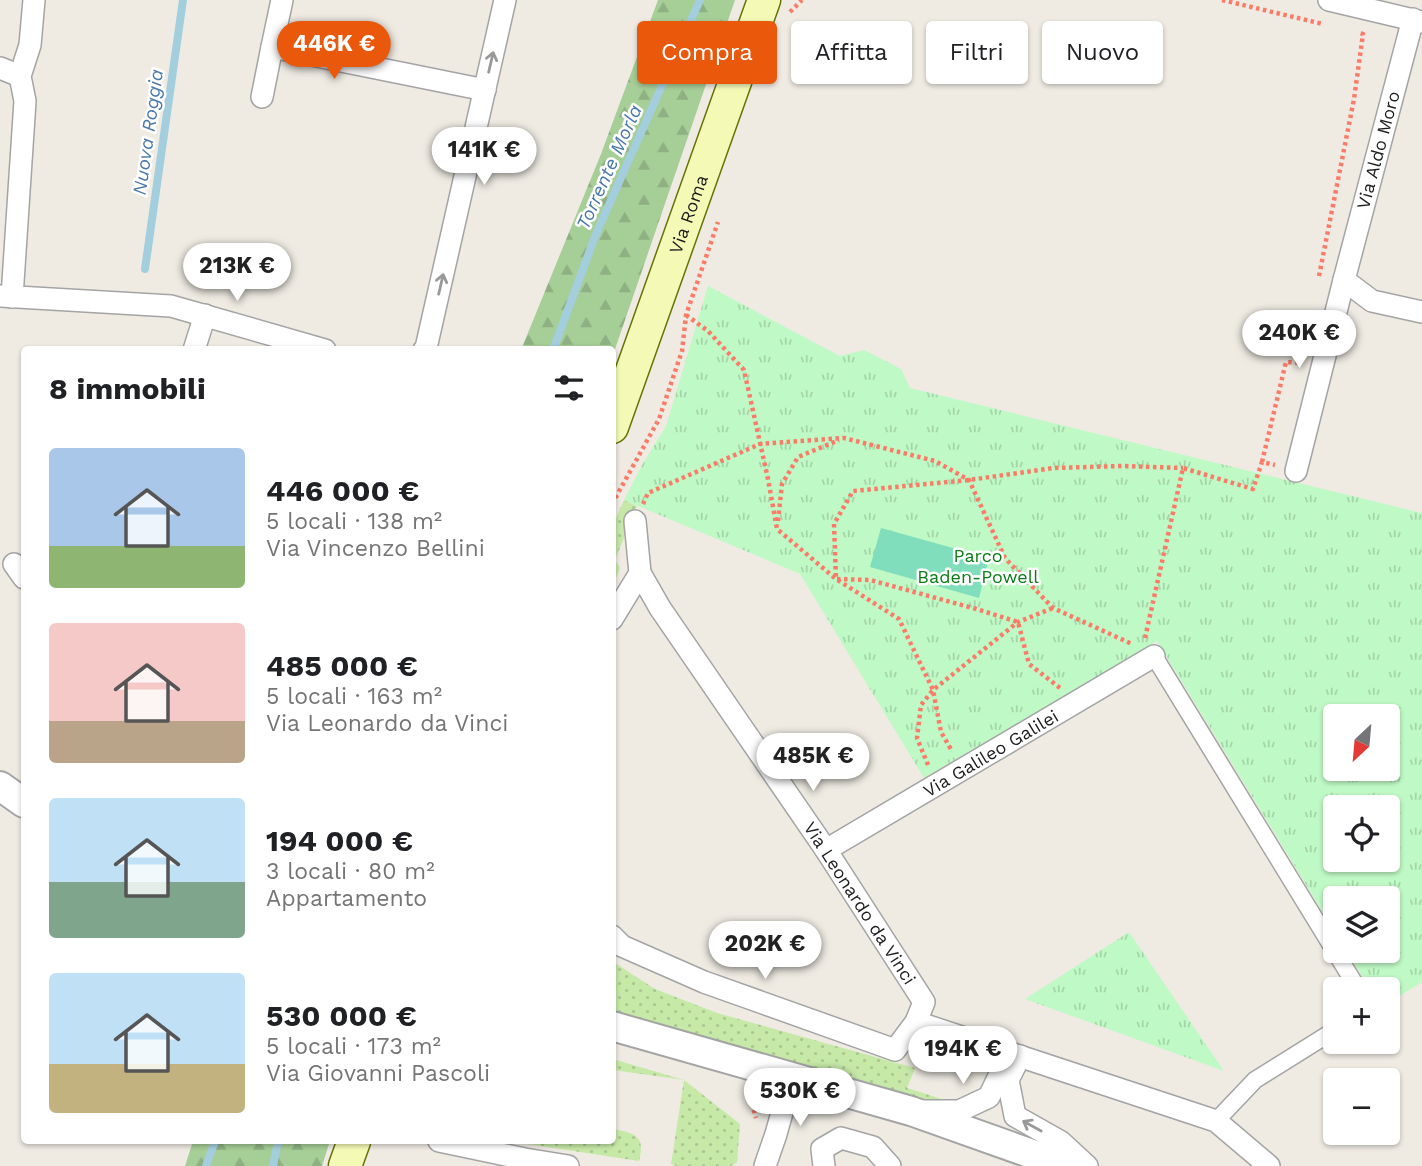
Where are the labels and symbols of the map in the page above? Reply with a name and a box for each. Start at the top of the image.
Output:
pin: 446K € [277,22,391,81]
one-way arrow [484,51,498,74]
water label: Nuova Roggia [128,67,168,196]
street label: Via Aldo Moro [1352,89,1404,211]
water label: Torrente Morla [571,101,647,233]
pin: 141K € [427,128,541,187]
street label: Via Roma [664,172,711,256]
pin: 213K € [180,244,294,303]
one-way arrow [434,273,448,296]
pin: 240K € [1242,310,1356,370]
park label: Parco Baden-Powell [917,545,1039,587]
north arrow [1323,704,1400,780]
street label: Via Galileo Galilei [919,705,1062,801]
pin: 485K € [756,734,870,793]
street label: Via Leonardo da Vinci [800,818,920,988]
pin: 202K € [708,922,822,981]
pin: 194K € [906,1026,1020,1086]
pin: 530K € [743,1068,857,1128]
one-way arrow [1023,1119,1043,1133]

